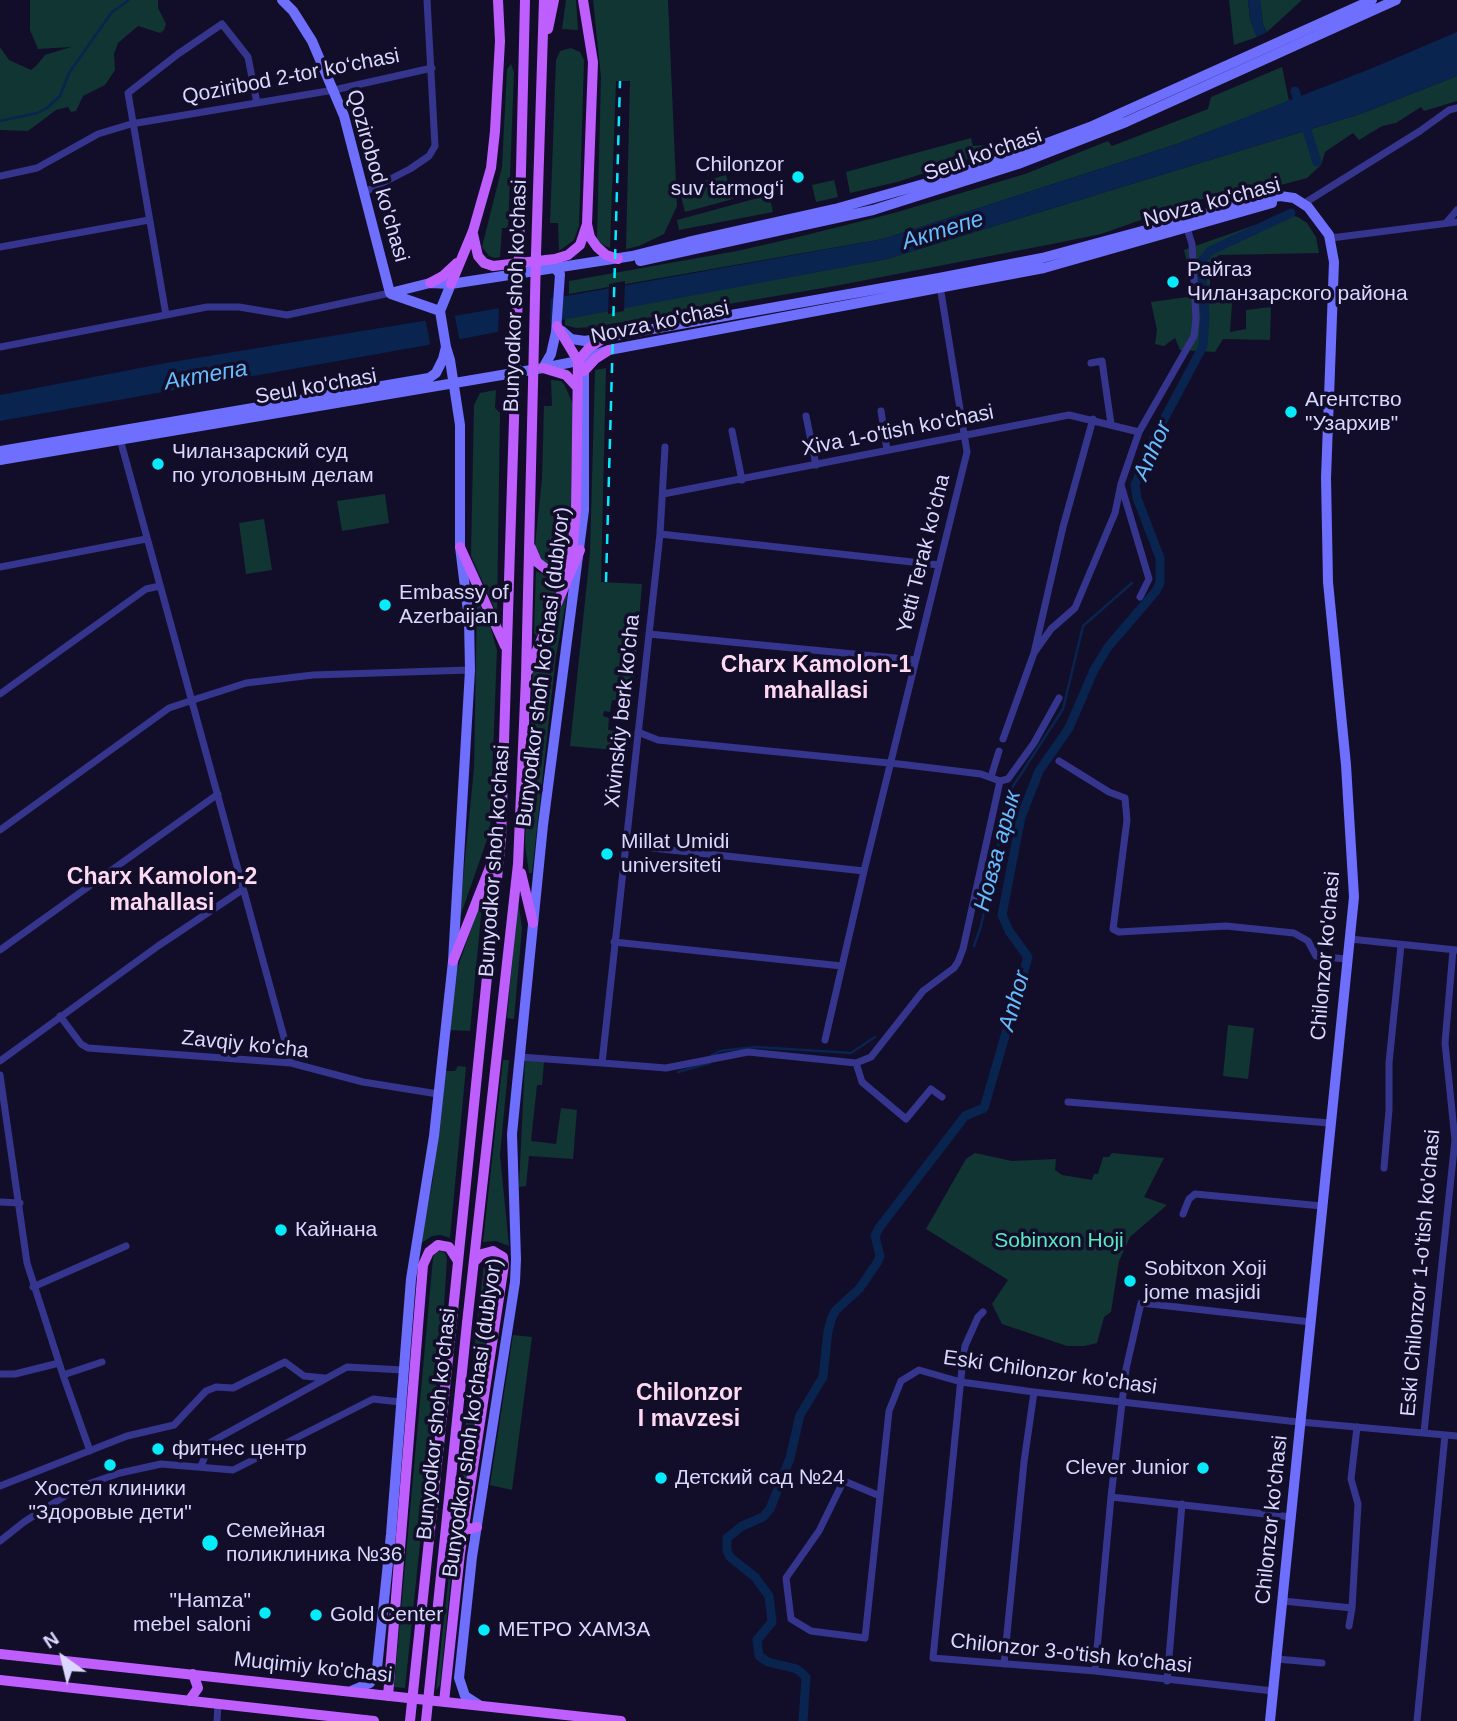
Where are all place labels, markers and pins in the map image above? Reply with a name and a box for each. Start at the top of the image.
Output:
place label: Chilonzor suv tarmog‘i [671,152,784,202]
marker: Chilonzor suv tarmog‘i [790,169,806,185]
place label: Райгаз Чиланзарского района [1187,257,1408,307]
marker: Райгаз Чиланзарского района [1165,274,1181,290]
place label: Агентство "Узархив" [1305,387,1402,437]
marker: Агентство "Узархив" [1283,404,1299,420]
place label: Чиланзарский суд по уголовным делам [172,439,374,489]
marker: Чиланзарский суд по уголовным делам [150,456,166,472]
place label: Embassy of Azerbaijan [399,580,509,630]
marker: Embassy of Azerbaijan [377,597,393,613]
place label: Millat Umidi universiteti [621,829,730,879]
marker: Millat Umidi universiteti [599,846,615,862]
place label: Кайнана [295,1217,377,1243]
marker: Кайнана [273,1222,289,1238]
place label: Sobitxon Xoji jome masjidi [1144,1256,1267,1306]
marker: Sobitxon Xoji jome masjidi [1122,1273,1138,1289]
place label: фитнес центр [172,1436,307,1462]
marker: фитнес центр [150,1441,166,1457]
place label: Clever Junior [1065,1455,1189,1481]
marker: Хостел клиники "Здоровые дети" [102,1457,118,1473]
marker: Clever Junior [1195,1460,1211,1476]
place label: Детский сад №24 [675,1465,845,1491]
marker: Детский сад №24 [653,1470,669,1486]
place label: Хостел клиники "Здоровые дети" [28,1476,192,1526]
place label: Семейная поликлиника №36 [226,1518,402,1568]
marker: Семейная поликлиника №36 [200,1533,220,1553]
place label: "Hamza" mebel saloni [133,1588,251,1638]
place label: Gold Center [330,1602,443,1628]
marker: "Hamza" mebel saloni [257,1605,273,1621]
marker: Gold Center [308,1607,324,1623]
place label: МЕТРО ХАМЗА [498,1617,650,1643]
marker: МЕТРО ХАМЗА [476,1622,492,1638]

